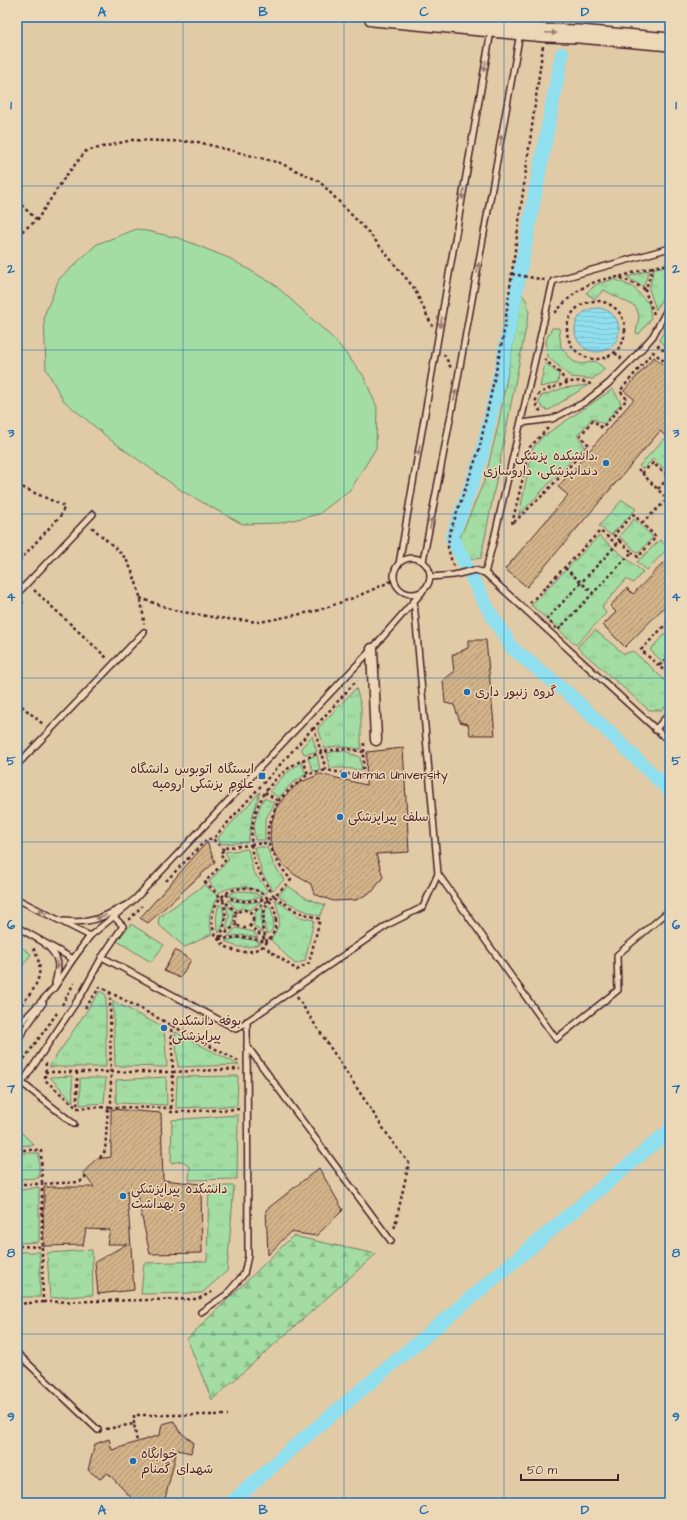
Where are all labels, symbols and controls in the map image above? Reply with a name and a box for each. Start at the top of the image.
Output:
text: A [98,3,107,21]
text: B [258,3,268,21]
text: C [419,3,429,21]
text: D [581,3,590,21]
one-way arrow [545,30,558,36]
one-way arrow [482,60,488,72]
text: 1 [10,96,12,114]
text: 1 [675,96,677,114]
one-way arrow [499,133,505,146]
one-way arrow [460,188,466,200]
text: 2 [6,260,15,278]
text: 2 [671,260,680,278]
one-way arrow [476,261,482,274]
one-way arrow [437,316,443,328]
one-way arrow [452,389,458,402]
text: 3 [7,424,15,442]
text: 3 [672,424,680,442]
one-way arrow [415,444,421,457]
place label: دانشکده پزشکی، دندانپزشکی، داروسازی [483,447,598,480]
marker: دانشکده پزشکی، دندانپزشکی، داروسازی [601,458,611,468]
one-way arrow [428,517,434,529]
text: 4 [7,588,16,606]
text: 4 [672,588,681,606]
place label: گروه زنبور داری [475,683,557,701]
marker: گروه زنبور داری [462,687,472,697]
text: 5 [6,752,16,770]
text: 5 [671,752,681,770]
place label: ایستگاه اتوبوس دانشگاه علوم پزشکی ارومیه [130,760,254,794]
place label: Urmia University [352,766,448,785]
marker: Urmia University [339,770,349,780]
marker: ایستگاه اتوبوس دانشگاه علوم پزشکی ارومیه [257,771,267,781]
place label: سلف پیراپزشکی [348,808,429,826]
marker: سلف پیراپزشکی [335,812,345,822]
one-way arrow [37,909,49,916]
one-way arrow [94,915,106,921]
text: 6 [7,916,16,934]
text: 6 [672,916,681,934]
one-way arrow [54,958,60,970]
place label: بوفه دانشکده پیراپزشکی [172,1012,241,1045]
marker: بوفه دانشکده پیراپزشکی [159,1023,169,1033]
text: 7 [6,1080,16,1098]
text: 7 [671,1080,681,1098]
place label: دانشکده پیراپزشکی و بهداشت [131,1180,227,1213]
marker: دانشکده پیراپزشکی و بهداشت [118,1191,128,1201]
text: 8 [7,1244,16,1262]
text: 8 [672,1244,681,1262]
text: 9 [7,1408,15,1426]
text: 9 [672,1408,680,1426]
place label: خوابگاه شهدای گمنام [141,1445,213,1479]
marker: خوابگاه شهدای گمنام [128,1456,138,1466]
scale bar [521,1456,618,1482]
text: 50 m [527,1462,558,1479]
text: A [98,1501,107,1519]
text: B [258,1501,268,1519]
text: C [419,1501,429,1519]
text: D [581,1501,590,1519]

